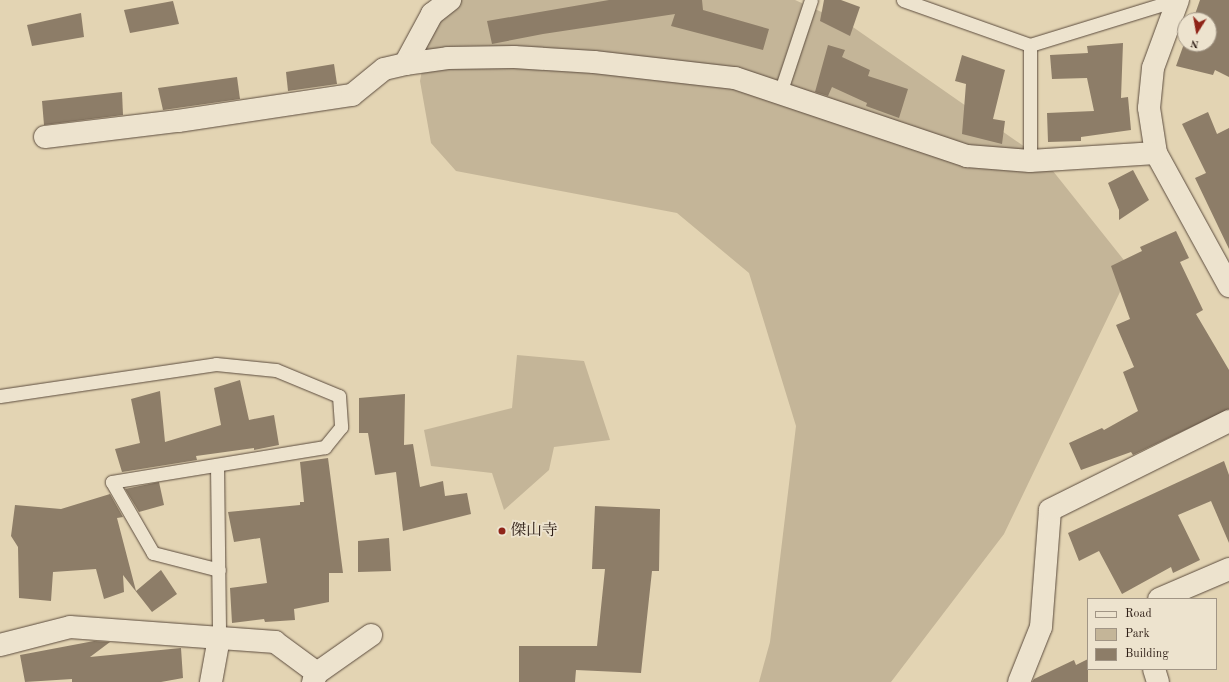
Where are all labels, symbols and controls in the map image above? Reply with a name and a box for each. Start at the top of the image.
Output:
north arrow [1177,12,1217,52]
text: N [1190,37,1200,49]
place label: 傑山寺 [510,521,558,541]
marker: 傑山寺 [497,526,507,536]
legend [1087,598,1217,670]
text: Road [1125,608,1152,620]
text: Park [1125,628,1150,640]
text: Building [1125,648,1169,660]

